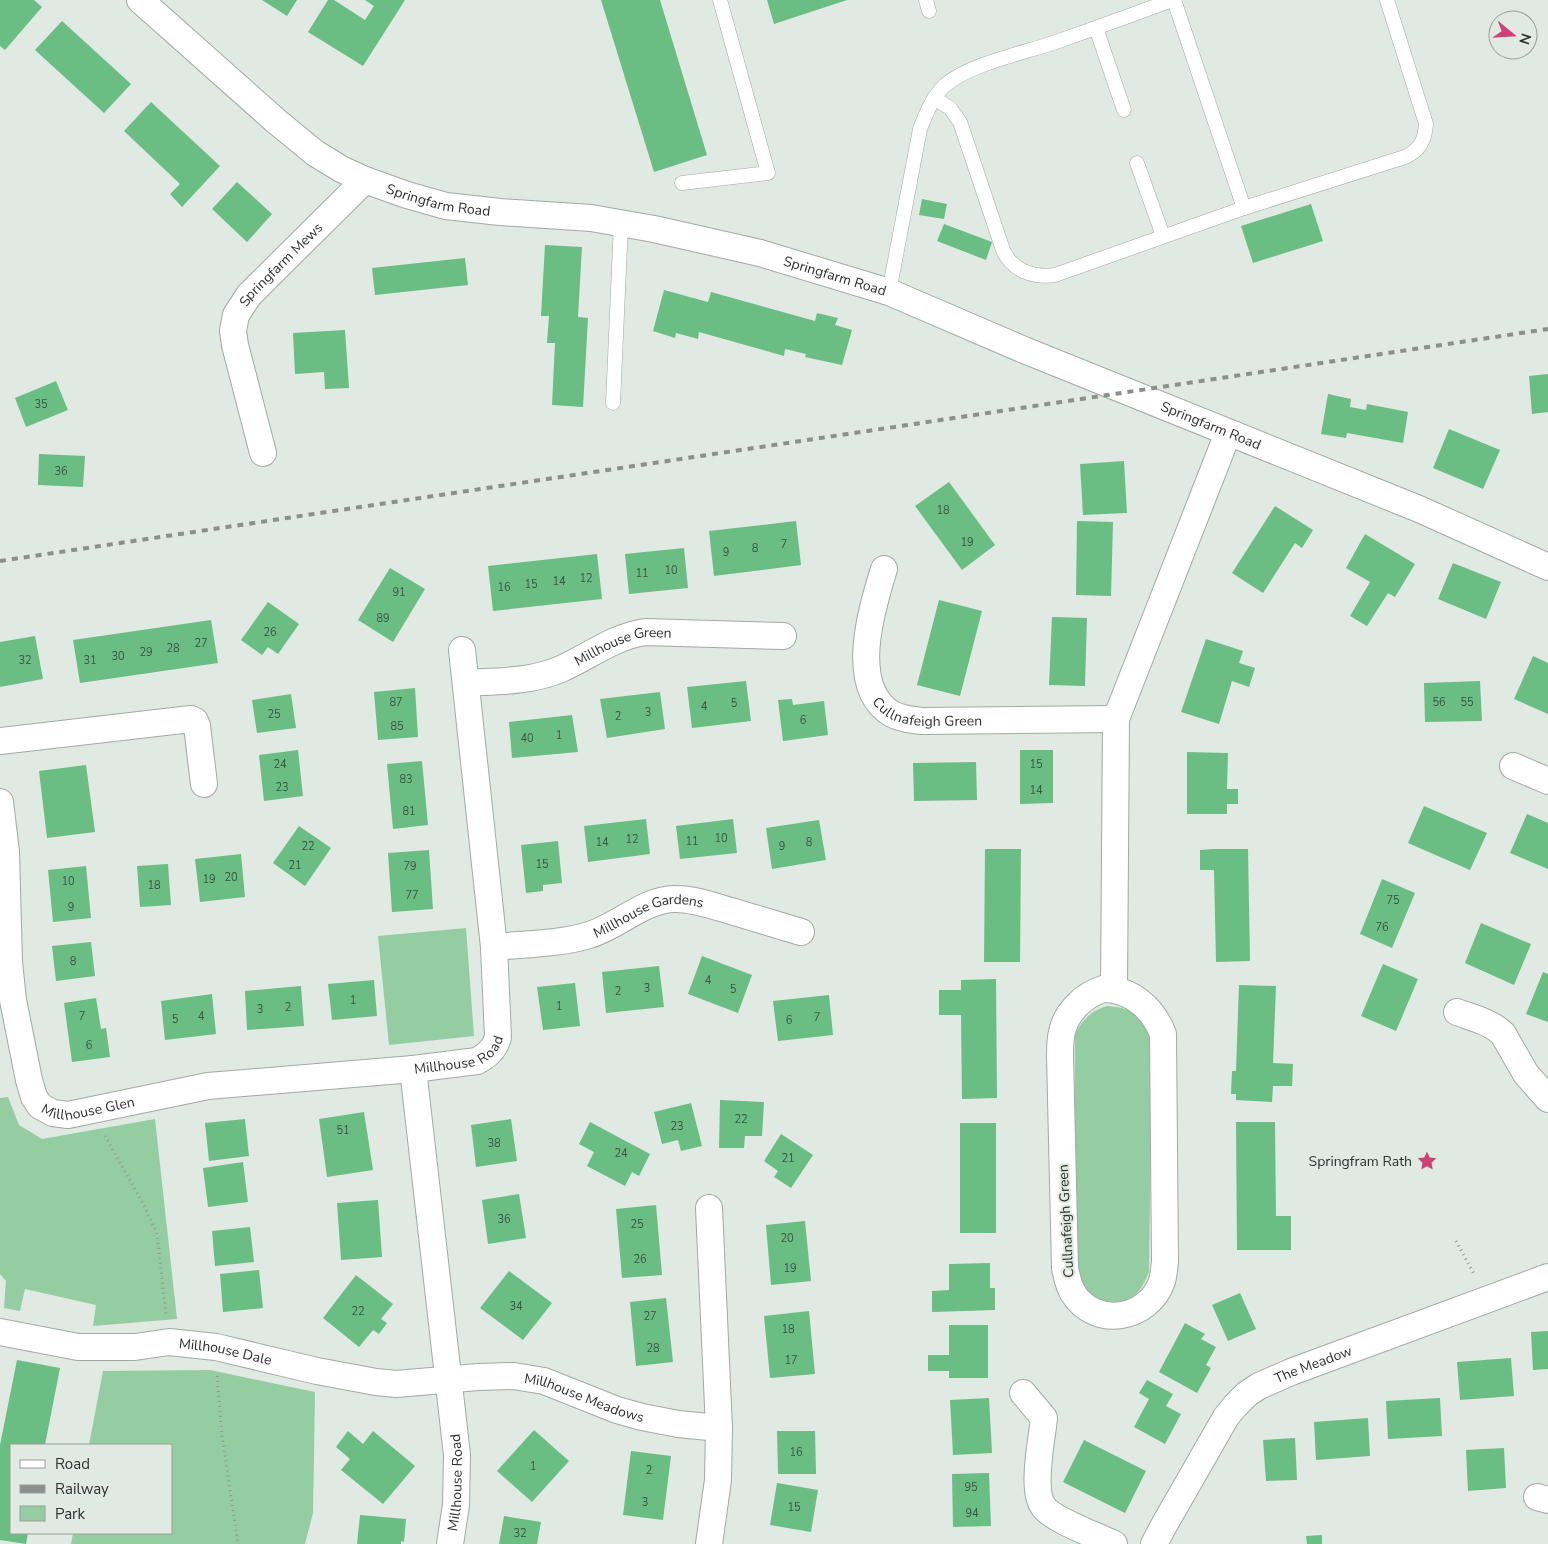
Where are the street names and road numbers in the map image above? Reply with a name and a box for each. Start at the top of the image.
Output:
street label: Springfarm Road [384,179,491,220]
street label: Springfarm Mews [235,218,327,310]
street label: Springfarm Road [781,251,889,300]
street label: Springfarm Road [1158,397,1264,454]
street label: Millhouse Green [571,622,672,670]
street label: Cullnafeigh Green [868,693,982,731]
street label: Millhouse Gardens [590,889,706,942]
street label: Millhouse Road [413,1033,508,1078]
street label: Millhouse Glen [38,1092,136,1125]
street label: Cullnafeigh Green [1054,1164,1078,1278]
street label: Millhouse Dale [178,1334,274,1369]
street label: The Meadow [1271,1341,1355,1388]
street label: Millhouse Meadows [523,1368,647,1427]
street label: Millhouse Road [443,1433,467,1532]

